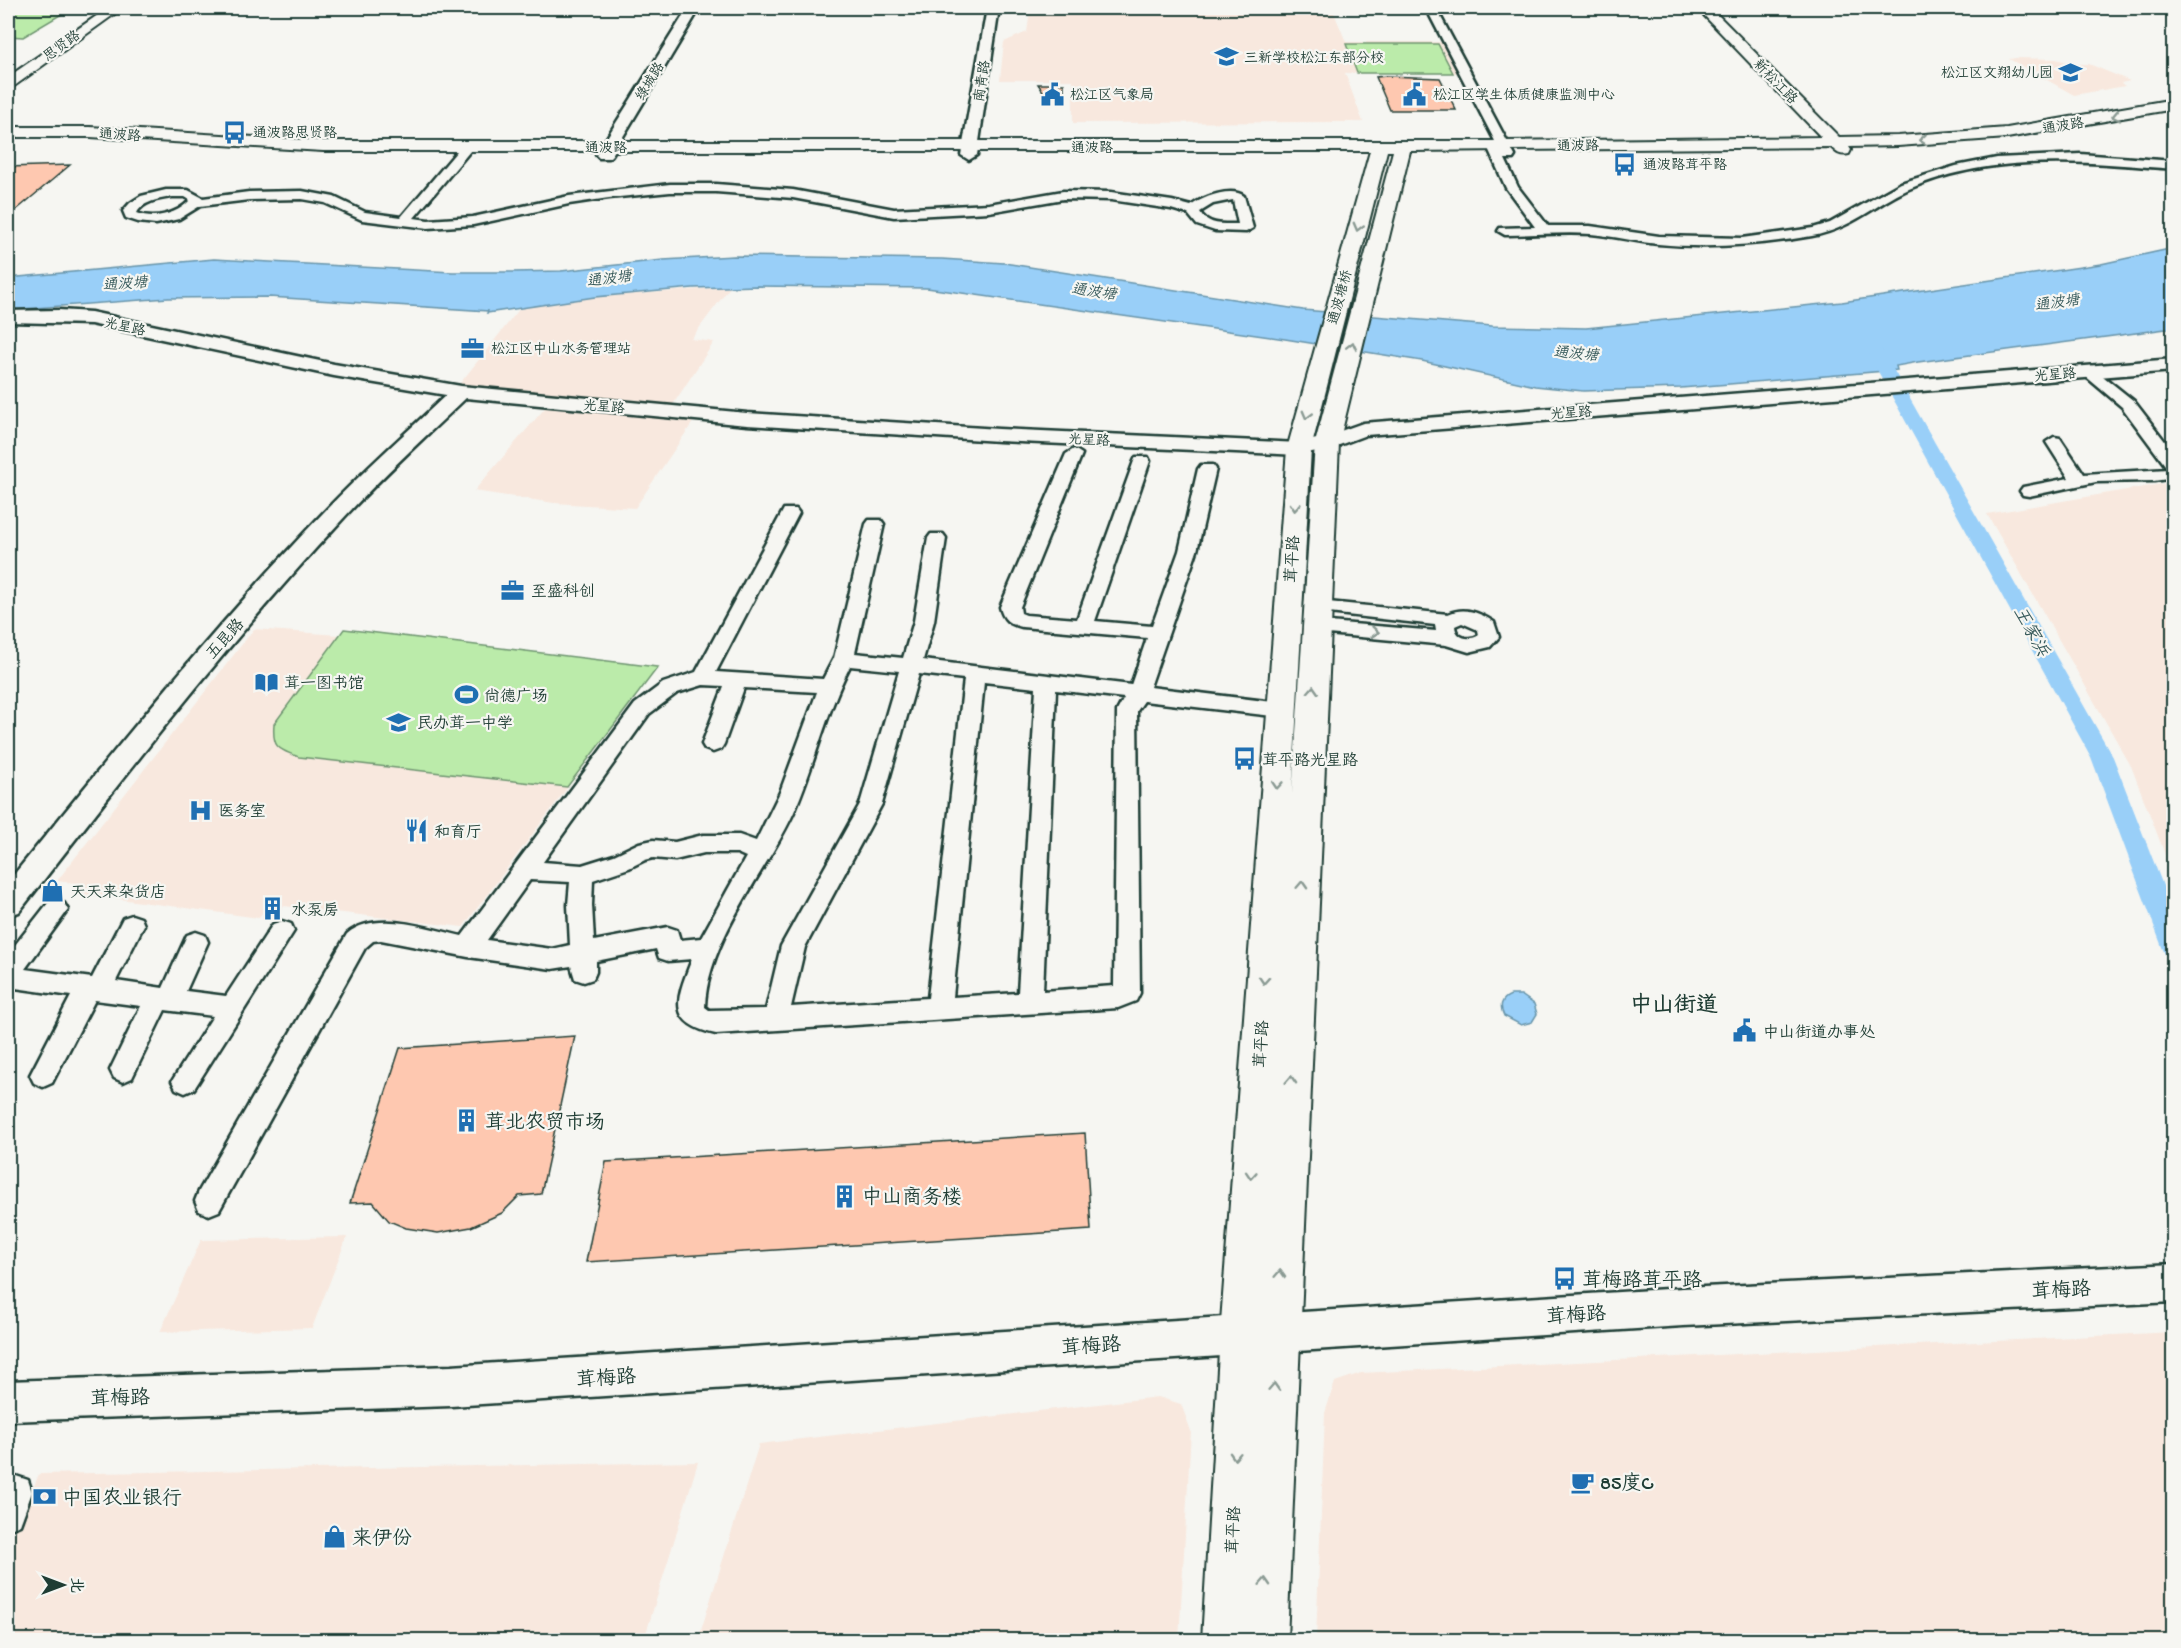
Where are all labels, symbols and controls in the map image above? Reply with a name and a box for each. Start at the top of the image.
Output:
street label: 思贤路 [40,27,84,66]
school or university icon: 三新学校松江东部分校 [1213,44,1239,70]
place label: 三新学校松江东部分校 [1244,50,1384,68]
street label: 新松江路 [1749,56,1800,109]
street label: 绿城路 [632,59,669,105]
street label: 南青路 [971,59,995,103]
school or university icon: 松江区文翔幼儿园 [2058,59,2084,85]
place label: 松江区文翔幼儿园 [1941,65,2053,83]
public building icon: 松江区气象局 [1039,81,1065,107]
public building icon: 松江区学生体质健康监测中心 [1402,81,1428,107]
place label: 松江区气象局 [1070,87,1154,105]
place label: 松江区学生体质健康监测中心 [1433,87,1615,105]
one-way arrow [2111,108,2121,121]
street label: 通波路 [2041,115,2085,139]
bus stop icon: 通波路思贤路 [222,119,248,145]
place label: 通波路思贤路 [253,125,337,143]
street label: 通波路 [98,126,141,146]
one-way arrow [1918,133,1927,146]
street label: 通波路 [1557,138,1599,156]
street label: 通波路 [585,140,627,158]
street label: 通波路 [1071,140,1113,158]
bus stop icon: 通波路茸平路 [1612,151,1638,177]
place label: 通波路茸平路 [1643,157,1727,175]
one-way arrow [1353,222,1366,232]
water label: 通波塘 [586,267,635,292]
street label: 通波塘桥 [1325,268,1357,327]
water label: 通波塘 [102,273,150,296]
water label: 通波塘 [1070,280,1119,305]
water label: 通波塘 [2034,291,2083,316]
street label: 光星路 [102,315,147,341]
office icon: 松江区中山水务管理站 [460,335,486,361]
one-way arrow [1345,341,1357,351]
place label: 松江区中山水务管理站 [491,342,631,359]
water label: 通波塘 [1553,343,1601,366]
street label: 光星路 [2033,365,2077,387]
street label: 光星路 [582,397,626,419]
street label: 光星路 [1550,404,1593,424]
one-way arrow [1302,410,1315,420]
street label: 光星路 [1067,431,1110,451]
one-way arrow [1288,502,1301,511]
street label: 茸平路 [1281,534,1306,584]
office icon: 至盛科创 [500,577,526,603]
place label: 至盛科创 [531,582,595,603]
water label: 王家浜 [2008,603,2053,662]
street label: 五昆路 [202,615,250,665]
one-way arrow [1370,625,1379,638]
library icon: 茸一图书馆 [253,669,279,695]
place label: 茸一图书馆 [284,674,364,695]
sports icon: 尚德广场 [453,682,479,708]
one-way arrow [1306,686,1319,695]
place label: 尚德广场 [484,687,548,708]
school or university icon: 民办茸一中学 [386,709,412,735]
place label: 民办茸一中学 [417,714,513,735]
bus stop icon: 茸平路光星路 [1231,746,1257,772]
place label: 茸平路光星路 [1262,751,1358,772]
one-way arrow [1270,781,1283,790]
hospital icon: 医务室 [187,797,213,823]
place label: 医务室 [218,802,266,823]
restaurant icon: 和育厅 [403,818,429,844]
place label: 和育厅 [434,823,482,844]
shop icon: 天天来杂货店 [39,878,65,904]
one-way arrow [1295,881,1308,890]
place label: 天天来杂货店 [70,883,166,904]
building icon: 水泵房 [260,896,286,922]
place label: 水泵房 [291,901,339,922]
one-way arrow [1258,975,1271,984]
district label: 中山街道 [1630,992,1718,1020]
public building icon: 中山街道办事处 [1732,1018,1758,1044]
street label: 茸平路 [1250,1019,1275,1069]
place label: 中山街道办事处 [1763,1023,1876,1044]
one-way arrow [1284,1075,1297,1084]
building icon: 茸北农贸市场 [454,1108,480,1134]
place label: 茸北农贸市场 [485,1110,605,1136]
one-way arrow [1245,1170,1258,1179]
building icon: 中山商务楼 [831,1183,857,1209]
place label: 中山商务楼 [862,1186,962,1211]
bus stop icon: 茸梅路茸平路 [1551,1266,1577,1292]
place label: 茸梅路茸平路 [1582,1269,1703,1294]
one-way arrow [1273,1270,1286,1279]
street label: 茸梅路 [2031,1277,2093,1306]
street label: 茸梅路 [1545,1302,1608,1331]
street label: 茸梅路 [1060,1333,1123,1362]
street label: 茸梅路 [575,1365,638,1394]
one-way arrow [1268,1383,1281,1392]
street label: 茸梅路 [90,1386,152,1413]
one-way arrow [1228,1452,1241,1461]
cafe icon: 85度C [1569,1469,1595,1495]
place label: 85度C [1600,1472,1653,1497]
bank icon: 中国农业银行 [31,1484,57,1510]
place label: 中国农业银行 [62,1486,182,1512]
street label: 茸平路 [1223,1506,1246,1555]
shop icon: 来伊份 [321,1524,347,1550]
place label: 来伊份 [352,1527,412,1552]
north arrow [33,1555,93,1615]
text: 北 [65,1577,85,1593]
one-way arrow [1258,1578,1271,1587]

